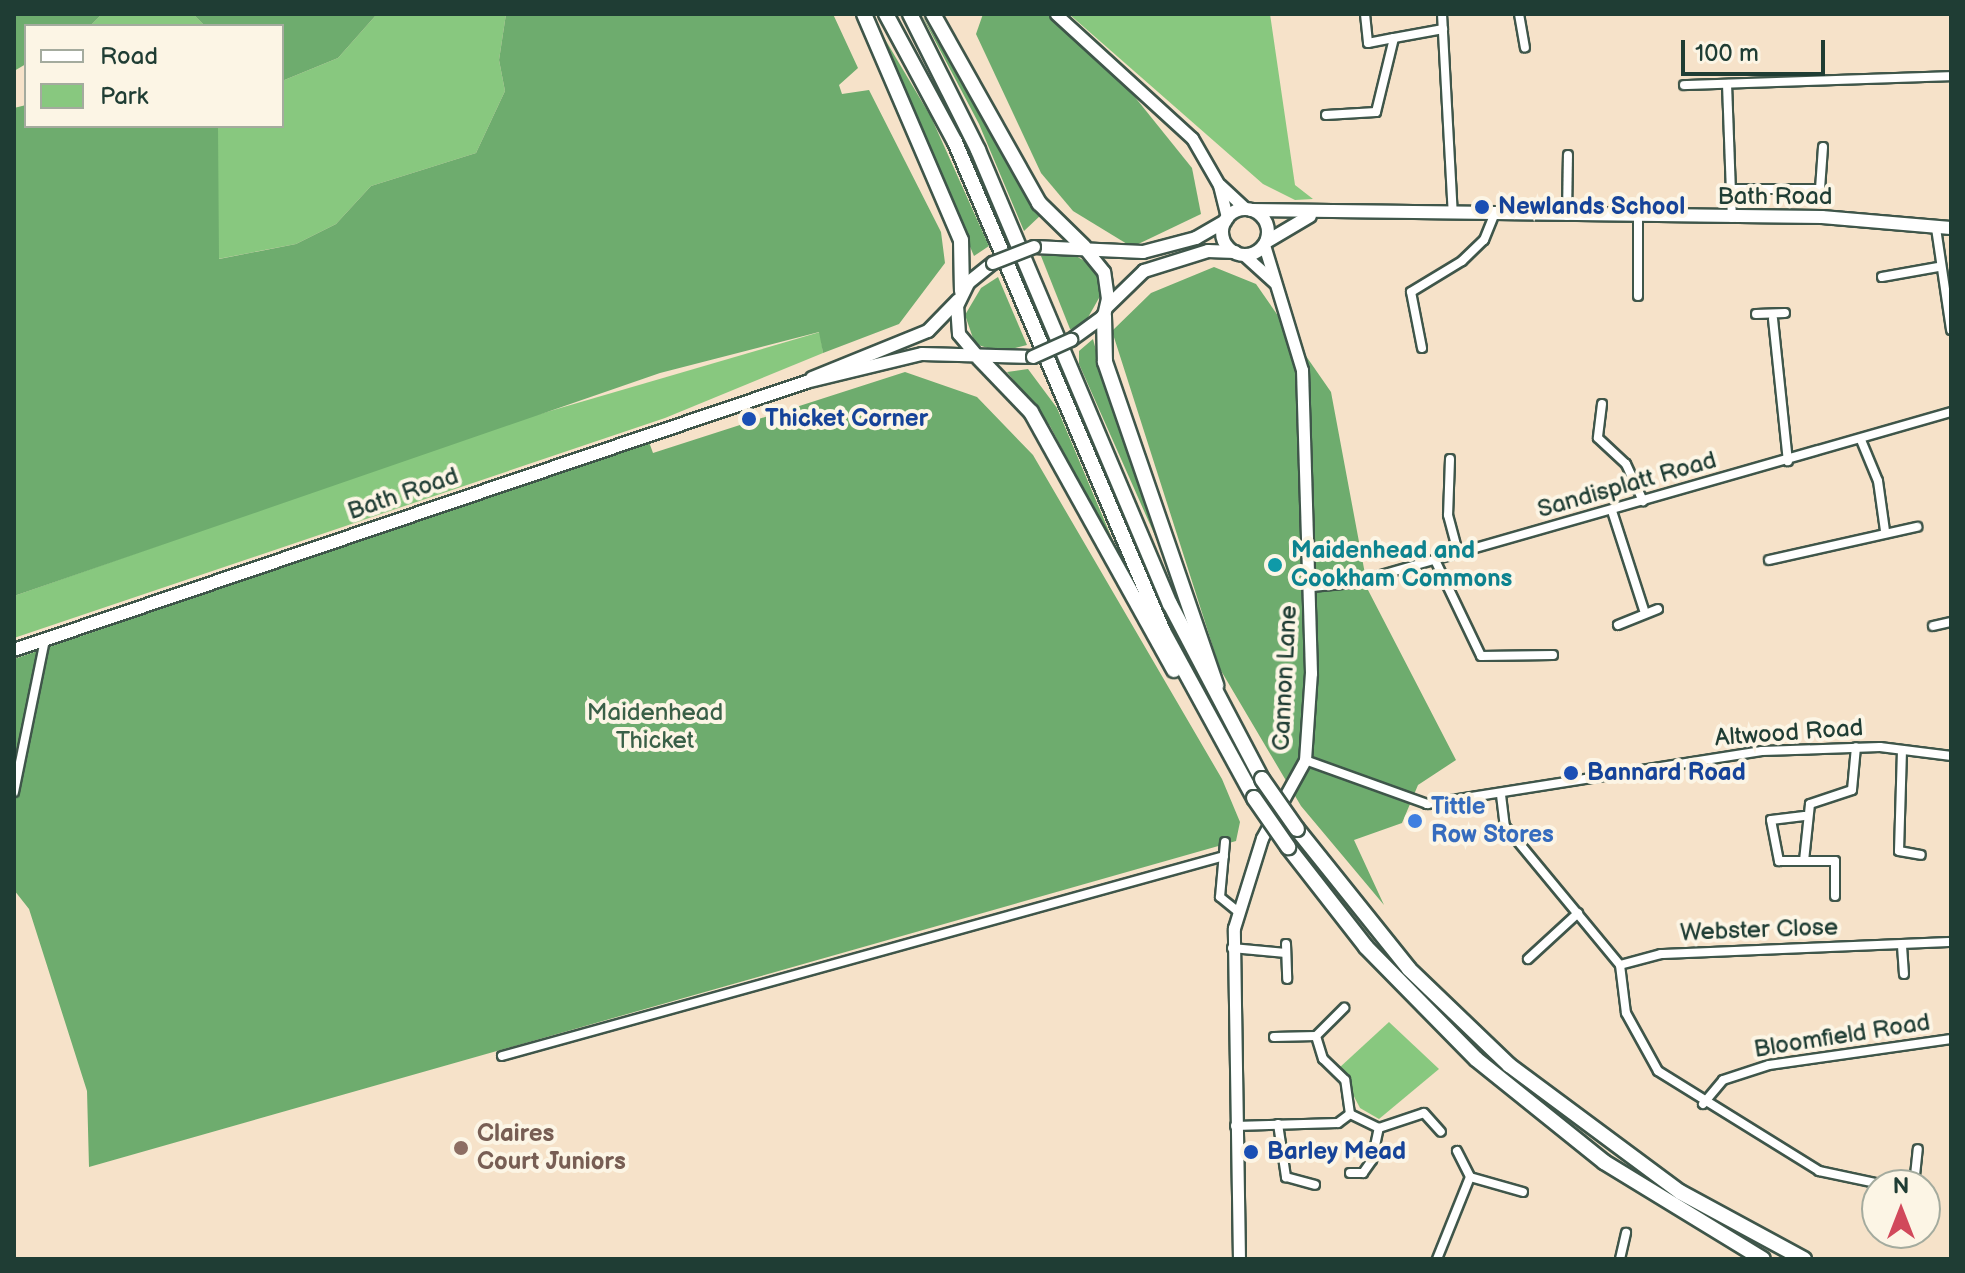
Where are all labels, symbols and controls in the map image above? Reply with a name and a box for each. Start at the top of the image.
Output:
legend [24,24,284,128]
scale bar [1685,24,1829,74]
text: 100 m [1695,39,1759,68]
text: Road [100,42,158,71]
text: Park [100,82,148,111]
street label: Bath Road [1717,183,1833,211]
place label: Newlands School [1498,193,1685,221]
marker: Newlands School [1473,198,1491,216]
place label: Thicket Corner [765,405,928,433]
marker: Thicket Corner [740,410,758,428]
street label: Sandisplatt Road [1534,446,1720,524]
street label: Bath Road [344,462,462,526]
place label: Maidenhead and Cookham Commons [1291,537,1512,593]
marker: Maidenhead and Cookham Commons [1266,556,1284,574]
street label: Cannon Lane [1267,604,1303,752]
park label: Maidenhead Thicket [587,699,723,755]
street label: Altwood Road [1714,713,1864,753]
place label: Bannard Road [1587,759,1746,787]
marker: Bannard Road [1562,764,1580,782]
place label: Tittle Row Stores [1431,793,1554,849]
marker: Tittle Row Stores [1406,812,1424,830]
street label: Webster Close [1679,913,1839,947]
street label: Bloomfield Road [1752,1008,1932,1064]
place label: Claires Court Juniors [477,1120,626,1176]
place label: Barley Mead [1267,1138,1407,1166]
marker: Claires Court Juniors [452,1139,470,1157]
marker: Barley Mead [1242,1143,1260,1161]
north arrow [1861,1169,1941,1249]
text: N [1893,1173,1909,1200]

